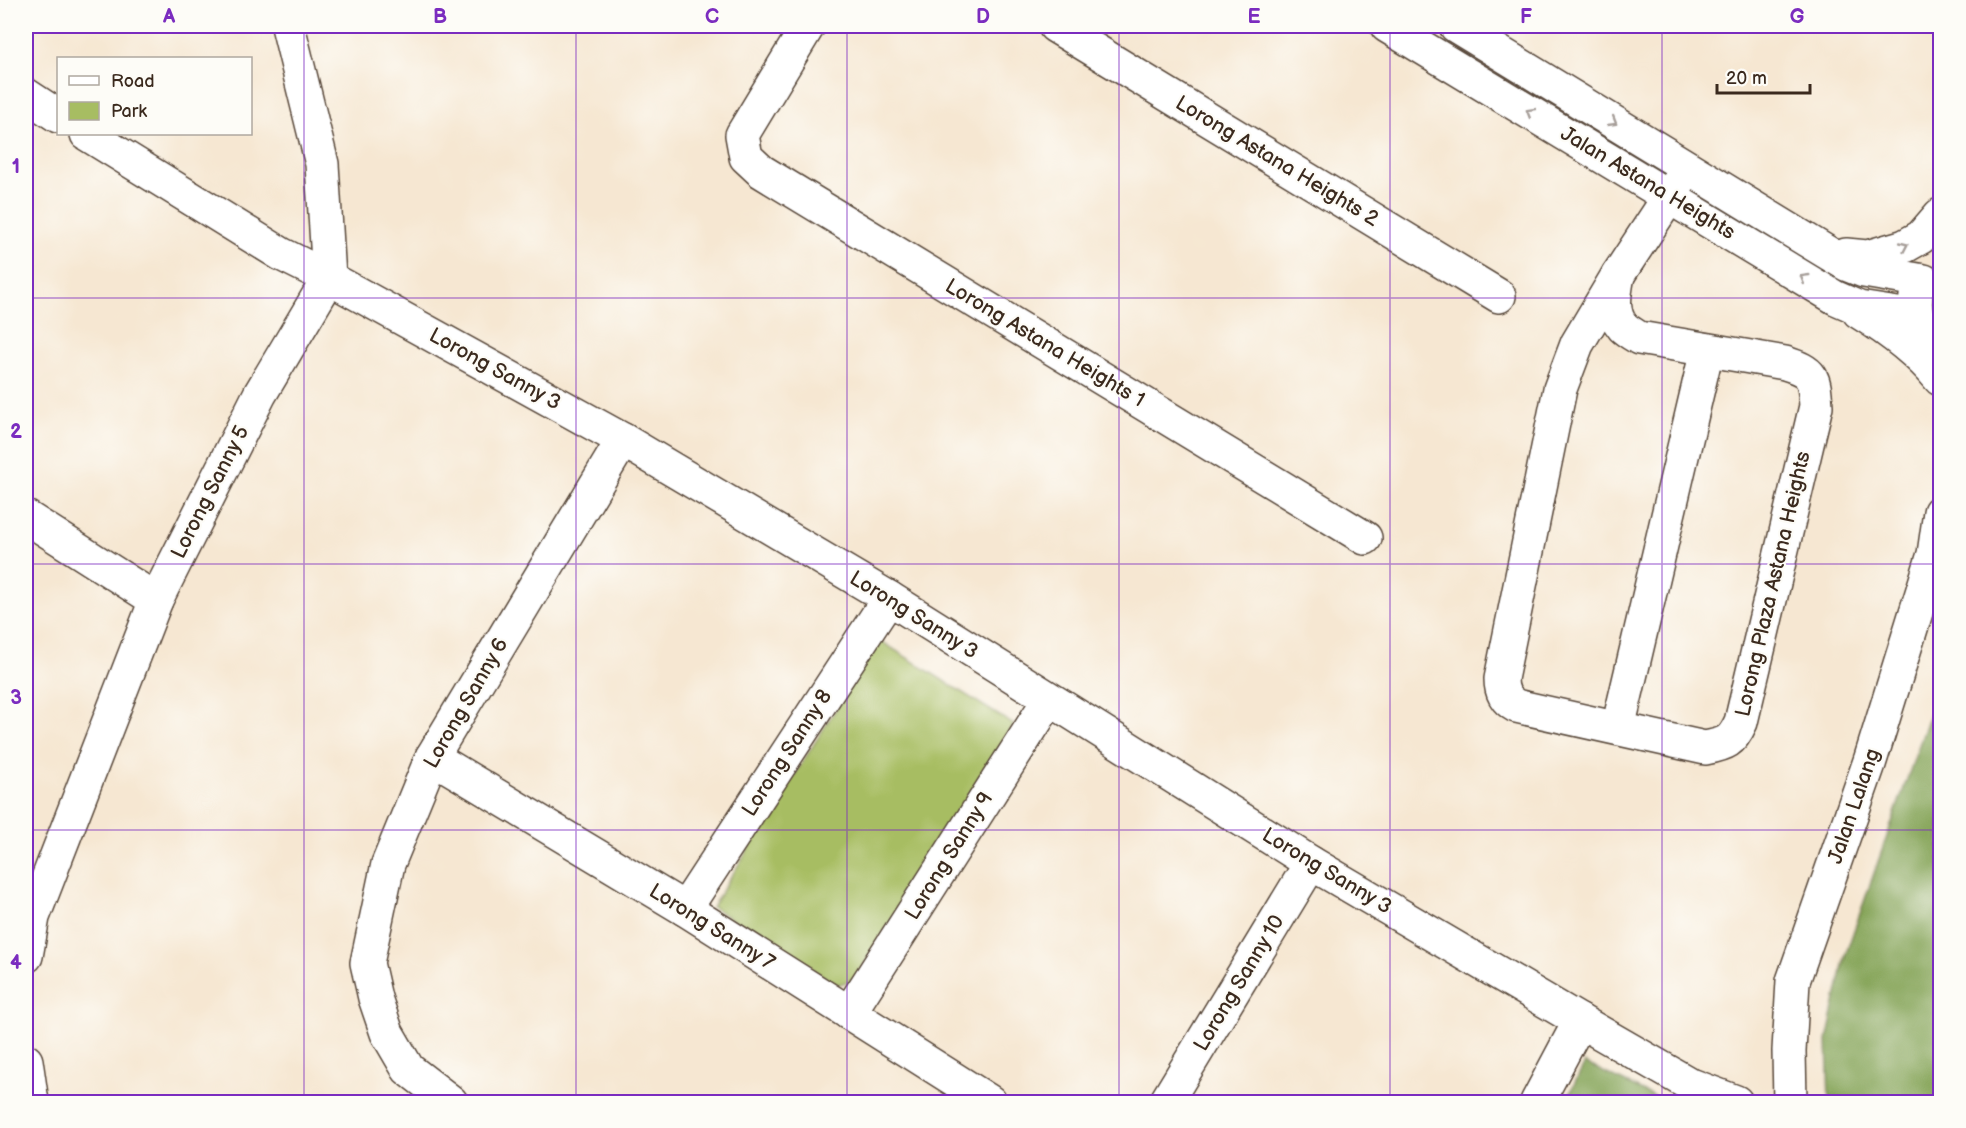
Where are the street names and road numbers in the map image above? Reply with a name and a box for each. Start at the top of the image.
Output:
street label: Lorong Astana Heights 2 [1171,90,1384,232]
street label: Jalan Astana Heights [1556,121,1740,245]
street label: Lorong Astana Heights 1 [941,273,1149,413]
street label: Lorong Sanny 3 [425,323,565,415]
street label: Lorong Sanny 5 [166,421,254,563]
street label: Lorong Plaza Astana Heights [1730,449,1816,719]
street label: Lorong Sanny 3 [845,566,983,664]
street label: Lorong Sanny 6 [419,633,514,773]
street label: Lorong Sanny 8 [737,685,837,821]
street label: Jalan Lalang [1823,745,1885,867]
street label: Lorong Sanny 9 [900,788,998,924]
street label: Lorong Sanny 3 [1258,823,1396,919]
street label: Lorong Sanny 7 [645,878,780,976]
street label: Lorong Sanny 10 [1189,910,1289,1056]

